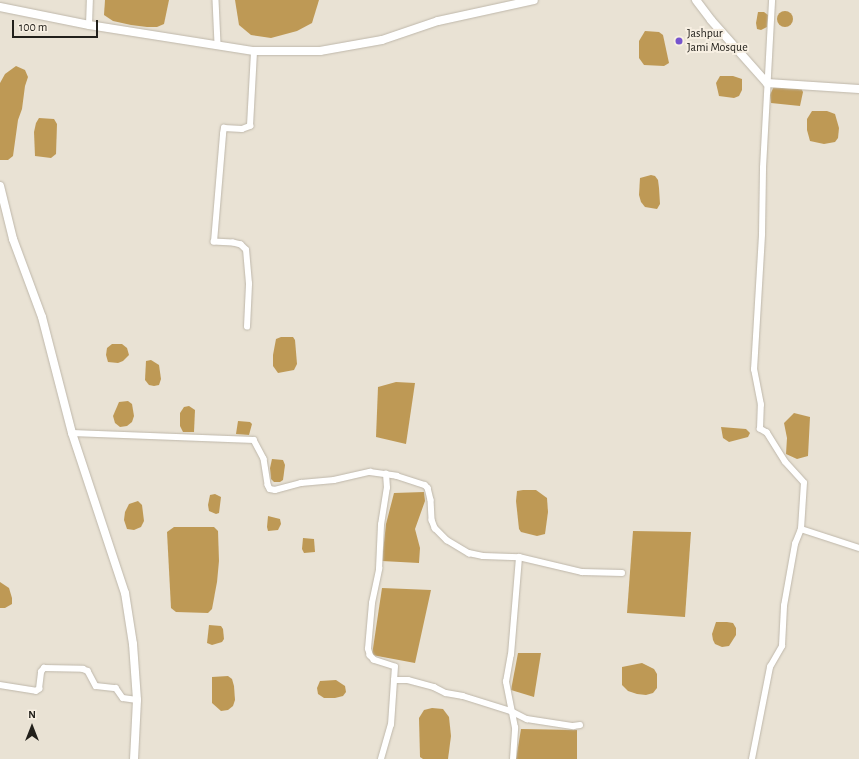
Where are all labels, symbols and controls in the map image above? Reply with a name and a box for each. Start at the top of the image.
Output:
scale bar [14,12,100,38]
text: 100 m [19,21,47,33]
place label: Jashpur Jami Mosque [687,27,748,55]
marker: Jashpur Jami Mosque [674,36,684,46]
north arrow [12,707,52,747]
text: N [28,709,36,720]

